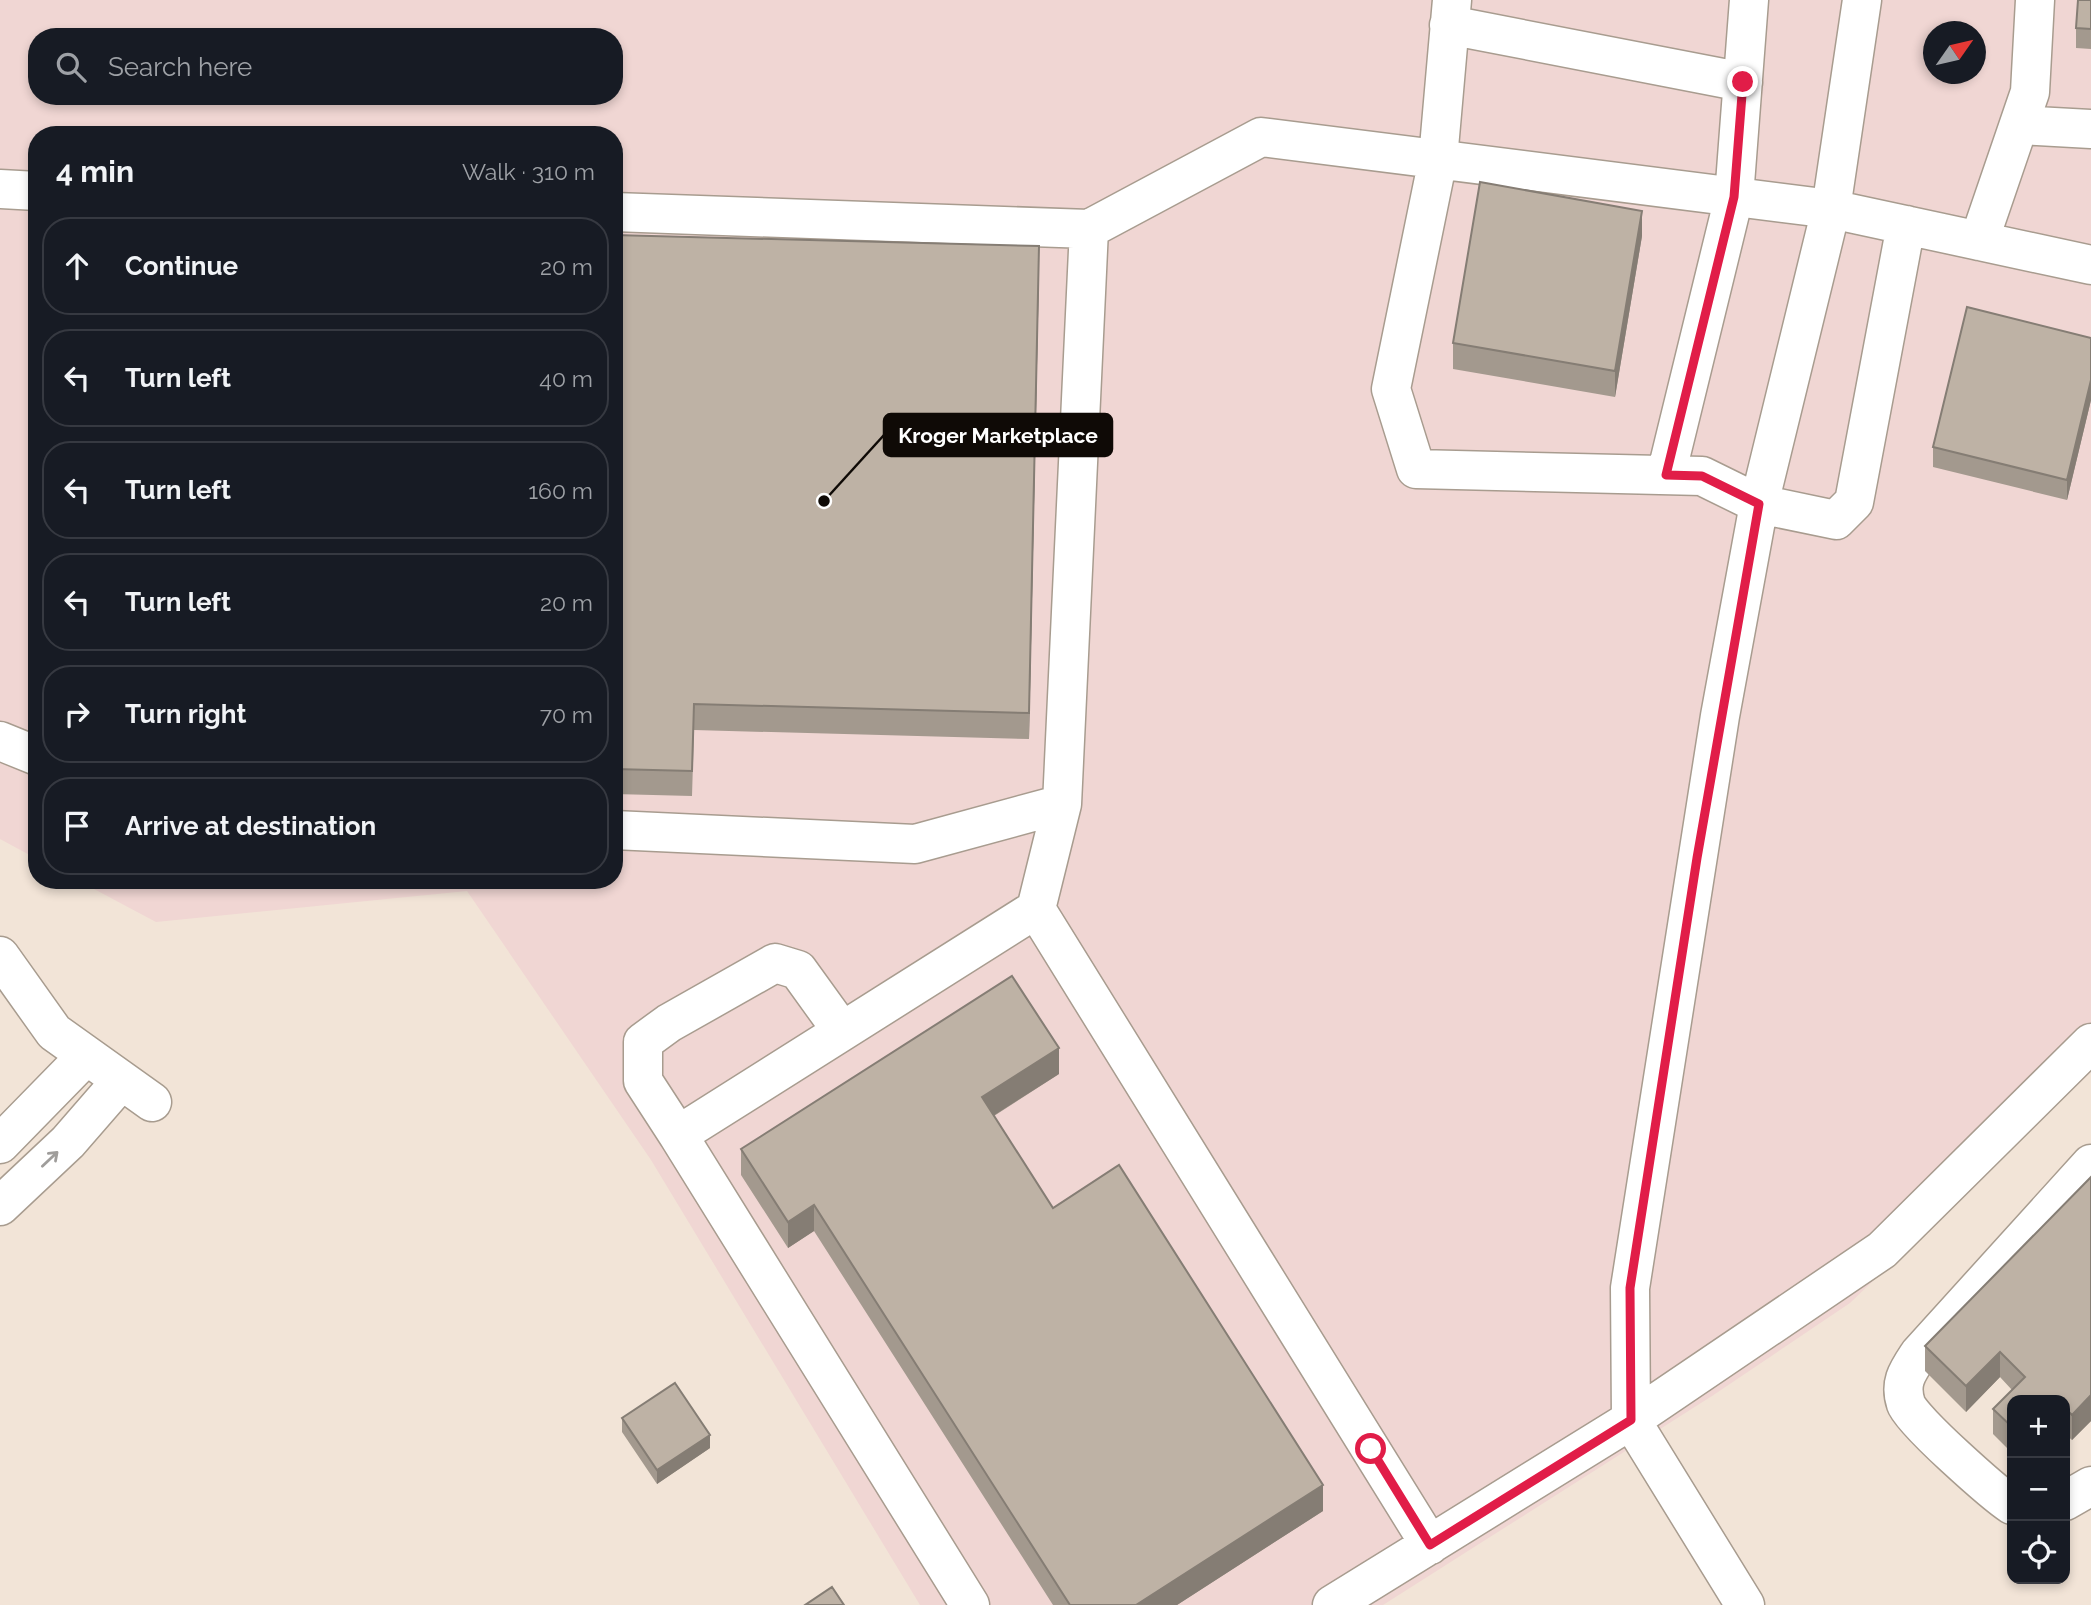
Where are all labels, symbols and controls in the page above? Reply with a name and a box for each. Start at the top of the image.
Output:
north arrow [1923,21,1986,84]
search box [28,28,623,105]
icon: search [52,48,90,86]
text: Search here [108,52,252,82]
route end [1727,66,1758,97]
text: 4 min [56,154,134,189]
text: Walk · 310 m [462,158,595,185]
icon: ahead [58,247,96,285]
text: Continue [125,251,238,281]
text: 20 m [540,253,593,280]
icon: left [58,359,96,397]
text: Turn left [125,363,231,393]
text: 40 m [539,365,593,392]
callout: Kroger Marketplace [884,414,1112,456]
text: Kroger Marketplace [898,423,1098,448]
icon: left [58,471,96,509]
text: Turn left [125,475,231,505]
text: 160 m [528,477,593,504]
icon: left [58,583,96,621]
text: Turn left [125,587,231,617]
text: 20 m [540,589,593,616]
icon: right [58,695,96,733]
text: Turn right [125,699,246,729]
text: 70 m [540,701,593,728]
icon: arrive [58,807,96,845]
text: Arrive at destination [125,811,376,841]
one-way arrow [41,1151,58,1168]
map controls [2007,1395,2070,1584]
button: + [2007,1395,2070,1458]
route start [1355,1433,1386,1464]
button: − [2007,1458,2070,1521]
button: locate [2007,1521,2070,1584]

